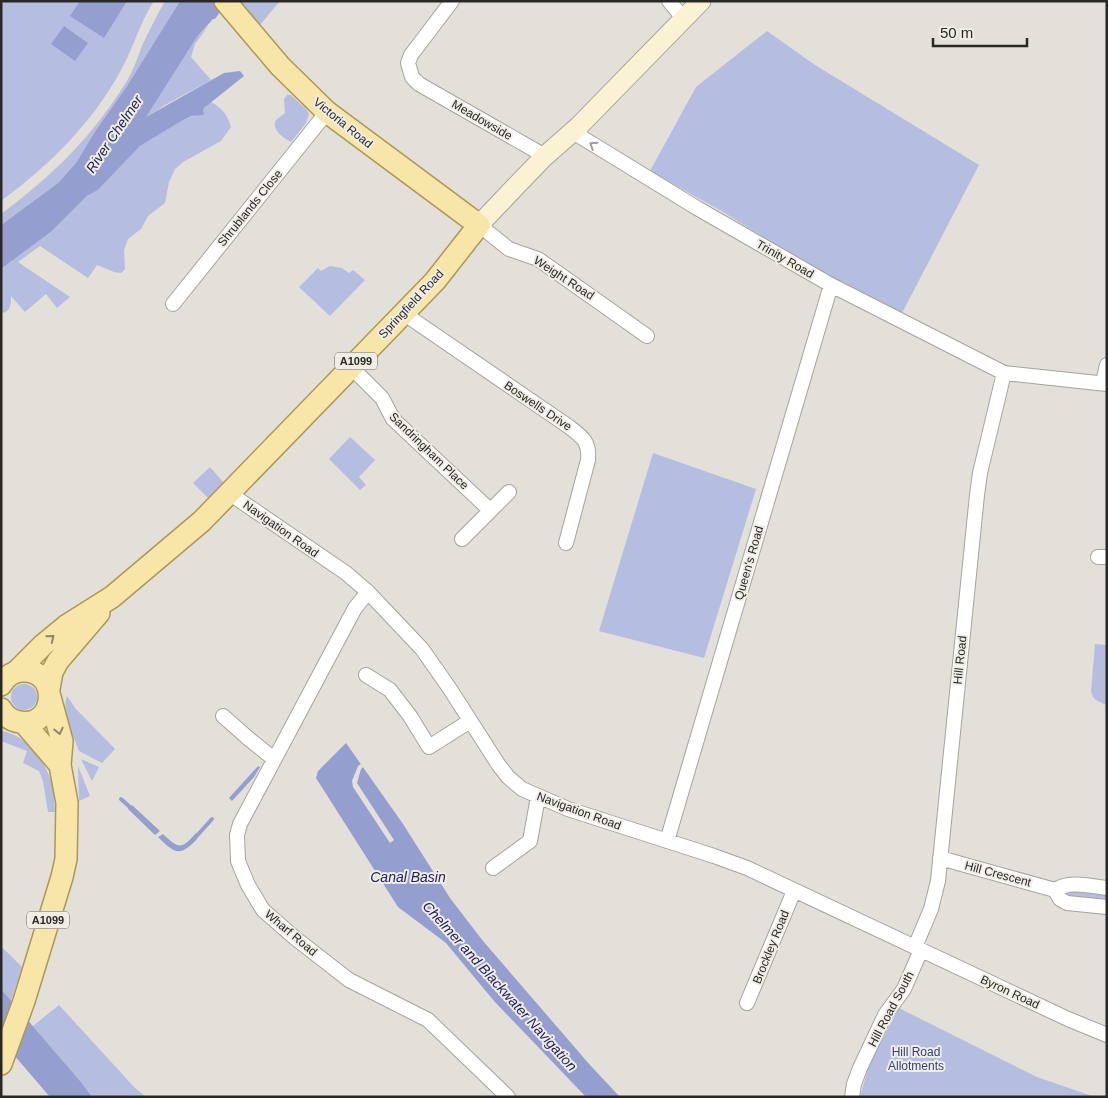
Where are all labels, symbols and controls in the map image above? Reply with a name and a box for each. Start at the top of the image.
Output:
scale bar [933,15,1027,47]
text: 50 m [940,24,973,41]
water label: River Chelmer [82,91,146,176]
street label: Victoria Road [311,95,375,151]
street label: Meadowside [449,97,515,143]
one-way arrow [589,141,598,151]
street label: Shrublands Close [215,167,285,249]
street label: Trinity Road [754,237,816,281]
street label: Weight Road [531,253,597,303]
street label: Springfield Road [376,267,446,341]
road number: A1099 [335,352,377,370]
street label: Boswells Drive [501,378,575,434]
street label: Sandringham Place [386,410,472,493]
street label: Navigation Road [241,498,321,560]
street label: Queen's Road [732,524,766,602]
one-way arrow [46,635,55,644]
street label: Hill Road [950,635,970,685]
one-way arrow [53,726,64,735]
street label: Navigation Road [535,789,623,833]
street label: Hill Crescent [963,858,1033,890]
water label: Canal Basin [370,869,446,885]
water label: Chelmer and Blackwater Navigation [420,898,581,1074]
street label: Wharf Road [262,907,320,959]
street label: Brockley Road [750,908,792,986]
road number: A1099 [27,912,69,928]
street label: Hill Road South [865,969,917,1049]
street label: Byron Road [978,972,1042,1012]
park label: Hill Road Allotments [888,1045,944,1073]

